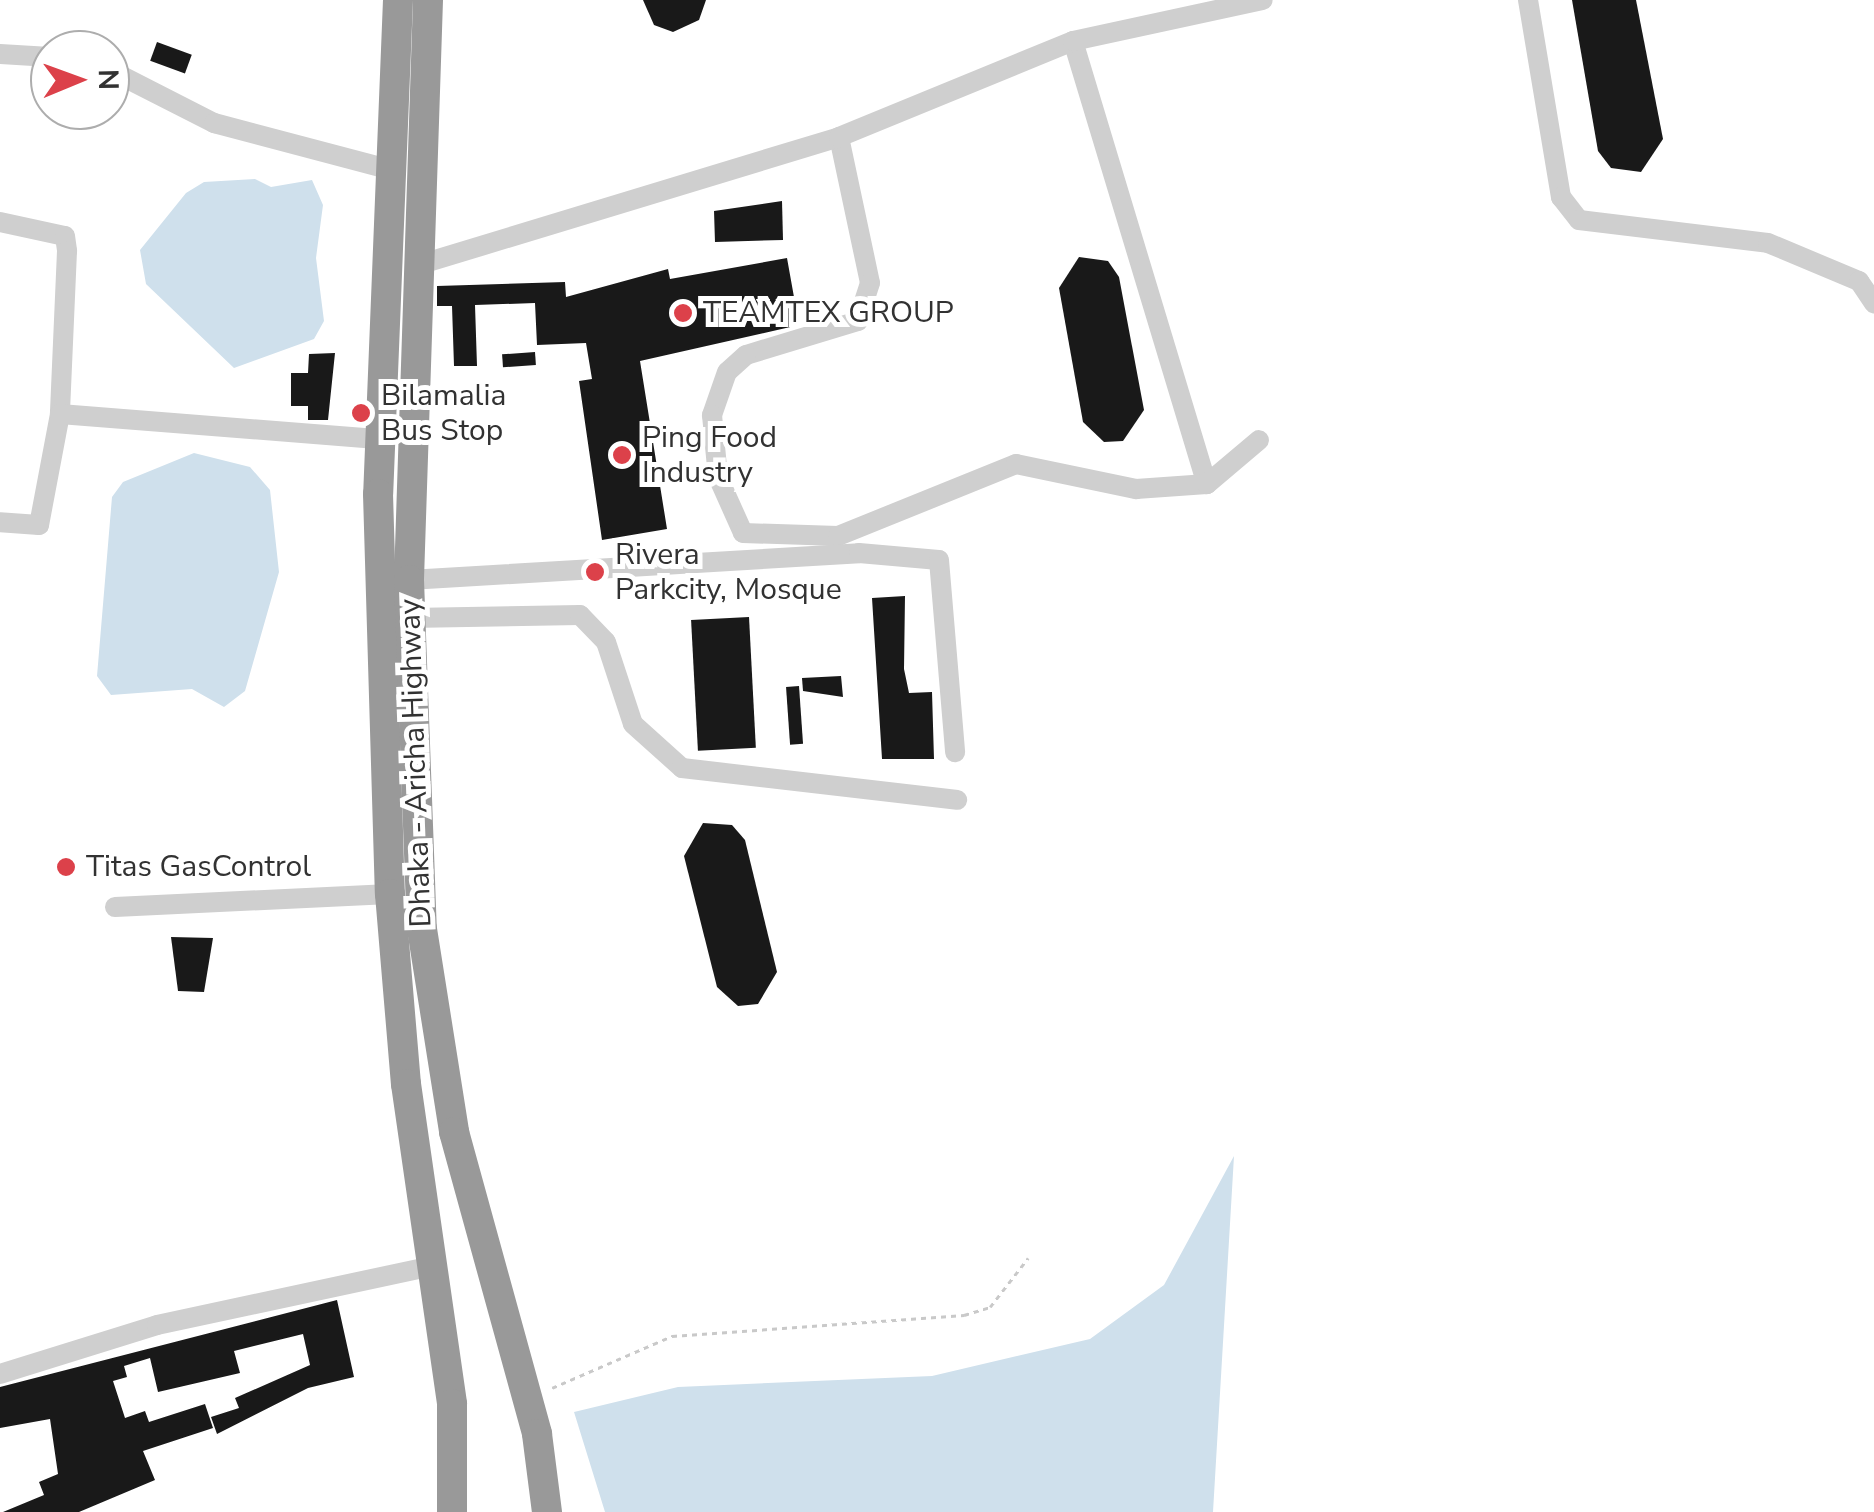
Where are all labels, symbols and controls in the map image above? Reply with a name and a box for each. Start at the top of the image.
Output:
north arrow [30,30,130,130]
text: N [89,69,127,90]
place label: TEAMTEX GROUP [703,295,954,331]
marker: TEAMTEX GROUP [672,302,694,324]
place label: Bilamalia Bus Stop [381,378,506,448]
marker: Bilamalia Bus Stop [350,402,372,424]
place label: Ping Food Industry [642,420,777,490]
marker: Ping Food Industry [611,444,633,466]
place label: Rivera Parkcity, Mosque [615,537,842,608]
marker: Rivera Parkcity, Mosque [584,561,606,583]
street label: Dhaka - Aricha Highway [392,598,440,928]
place label: Titas GasControl [86,849,311,885]
marker: Titas GasControl [55,856,77,878]

